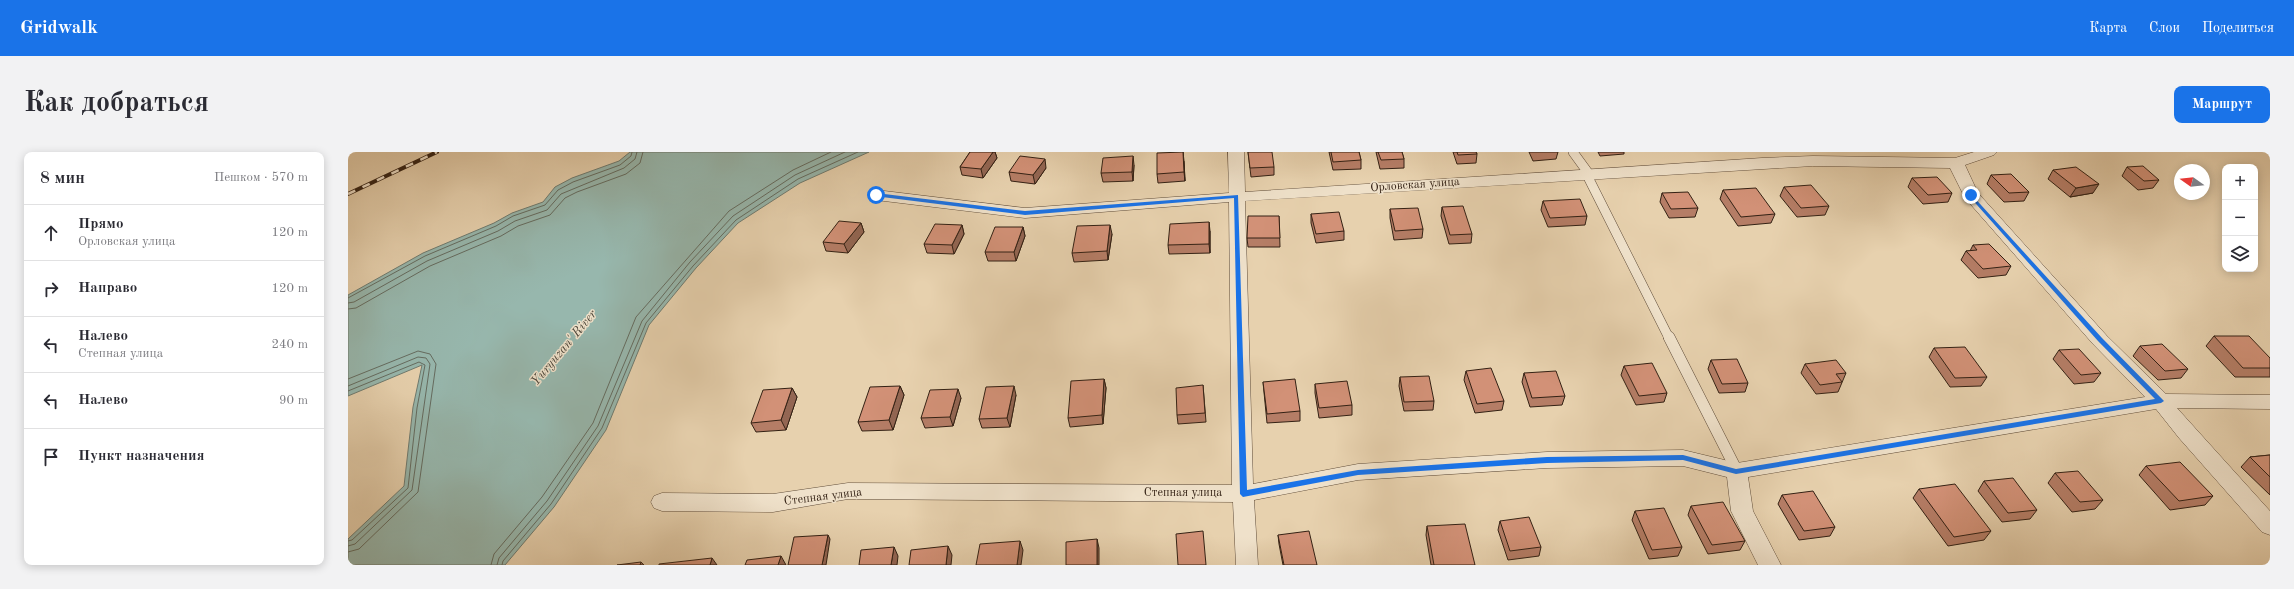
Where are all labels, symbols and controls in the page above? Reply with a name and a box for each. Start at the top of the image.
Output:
text: Gridwalk [20,19,98,38]
text: Карта [2089,21,2127,35]
text: Слои [2149,21,2180,35]
text: Поделиться [2202,21,2274,35]
button: Маршрут [2174,86,2270,123]
text: Как добраться [24,90,209,118]
north arrow [2174,164,2210,200]
map controls [2222,164,2258,272]
button: + [2222,164,2258,200]
text: 8 мин [40,170,85,187]
text: Пешком · 570 m [214,171,308,184]
street label: Орловская улица [1370,176,1460,194]
route start [867,186,885,204]
route end [1962,186,1980,204]
button: − [2222,200,2258,236]
text: Прямо [78,217,124,232]
icon: ahead [40,222,62,244]
text: 120 m [271,226,308,239]
text: Орловская улица [78,235,175,248]
button: layers [2222,236,2258,272]
icon: right [40,278,62,300]
text: Направо [78,281,137,296]
text: 120 m [271,282,308,295]
water label: Yuryuzan' River [529,307,599,388]
text: Налево [78,329,128,344]
icon: left [40,334,62,356]
text: 240 m [271,338,308,351]
text: Степная улица [78,347,163,360]
icon: left [40,390,62,412]
text: Налево [78,393,128,408]
text: 90 m [279,394,308,407]
icon: arrive [40,446,62,468]
text: Пункт назначения [78,449,205,464]
street label: Степная улица [783,486,863,508]
street label: Степная улица [1144,487,1222,499]

